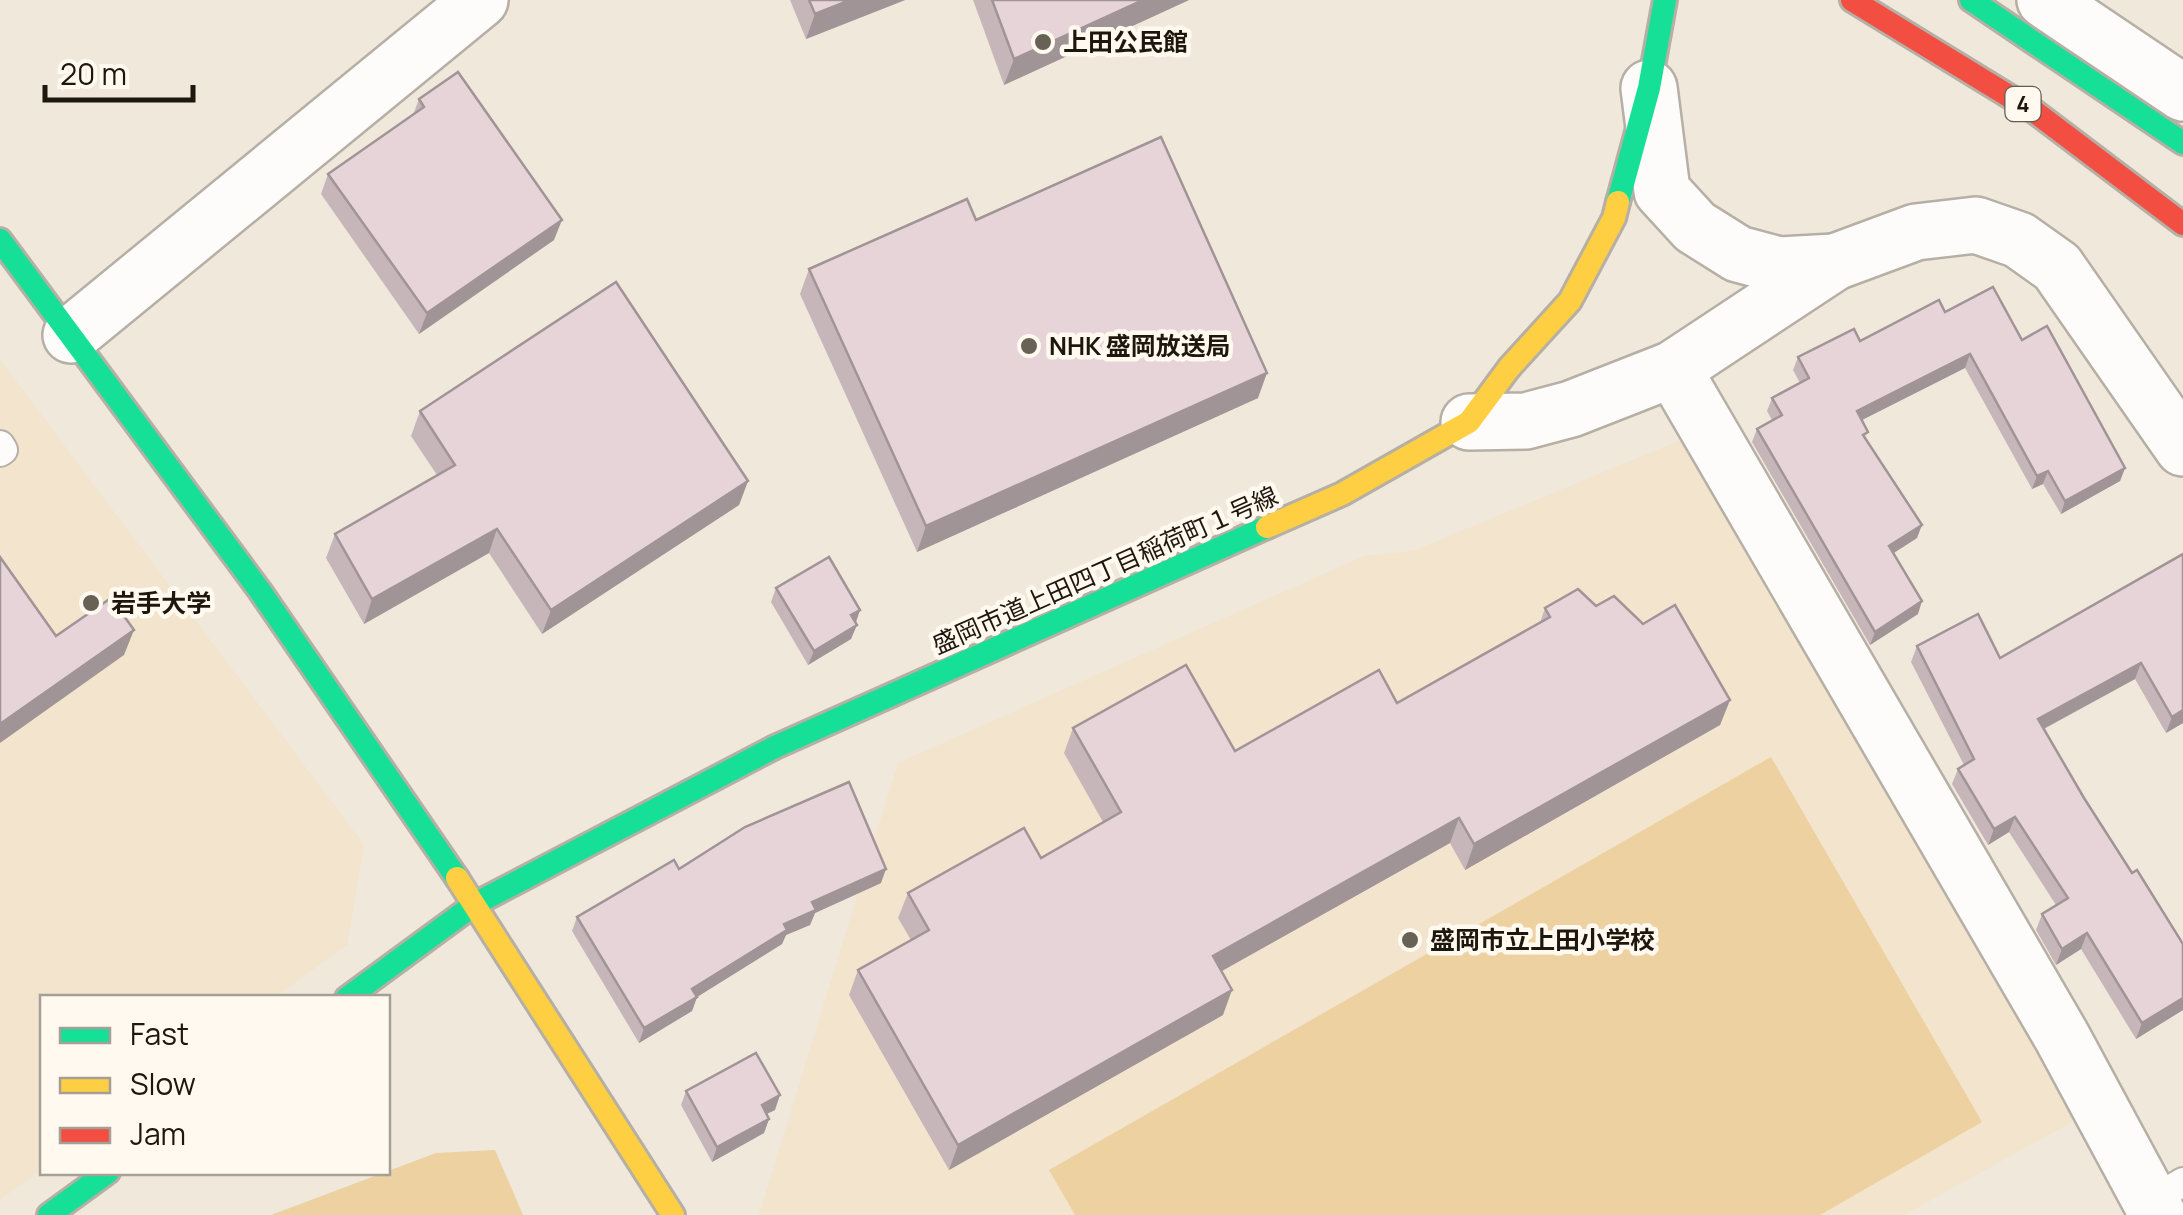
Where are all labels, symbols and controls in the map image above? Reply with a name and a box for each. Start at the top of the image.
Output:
place label: 上田公民館 [1063,24,1188,59]
marker: 上田公民館 [1032,31,1054,53]
scale bar [45,40,192,102]
text: 20 m [60,53,127,94]
road number: 4 [2006,87,2040,121]
place label: NHK 盛岡放送局 [1049,328,1231,363]
marker: NHK 盛岡放送局 [1018,335,1040,357]
street label: 盛岡市道上田四丁目稲荷町１号線 [926,477,1283,662]
place label: 岩手大学 [111,585,211,620]
marker: 岩手大学 [80,592,102,614]
place label: 盛岡市立上田小学校 [1430,922,1655,957]
marker: 盛岡市立上田小学校 [1399,929,1421,951]
legend [40,995,390,1175]
text: Fast [130,1013,189,1054]
text: Slow [130,1063,196,1104]
text: Jam [130,1113,186,1154]

